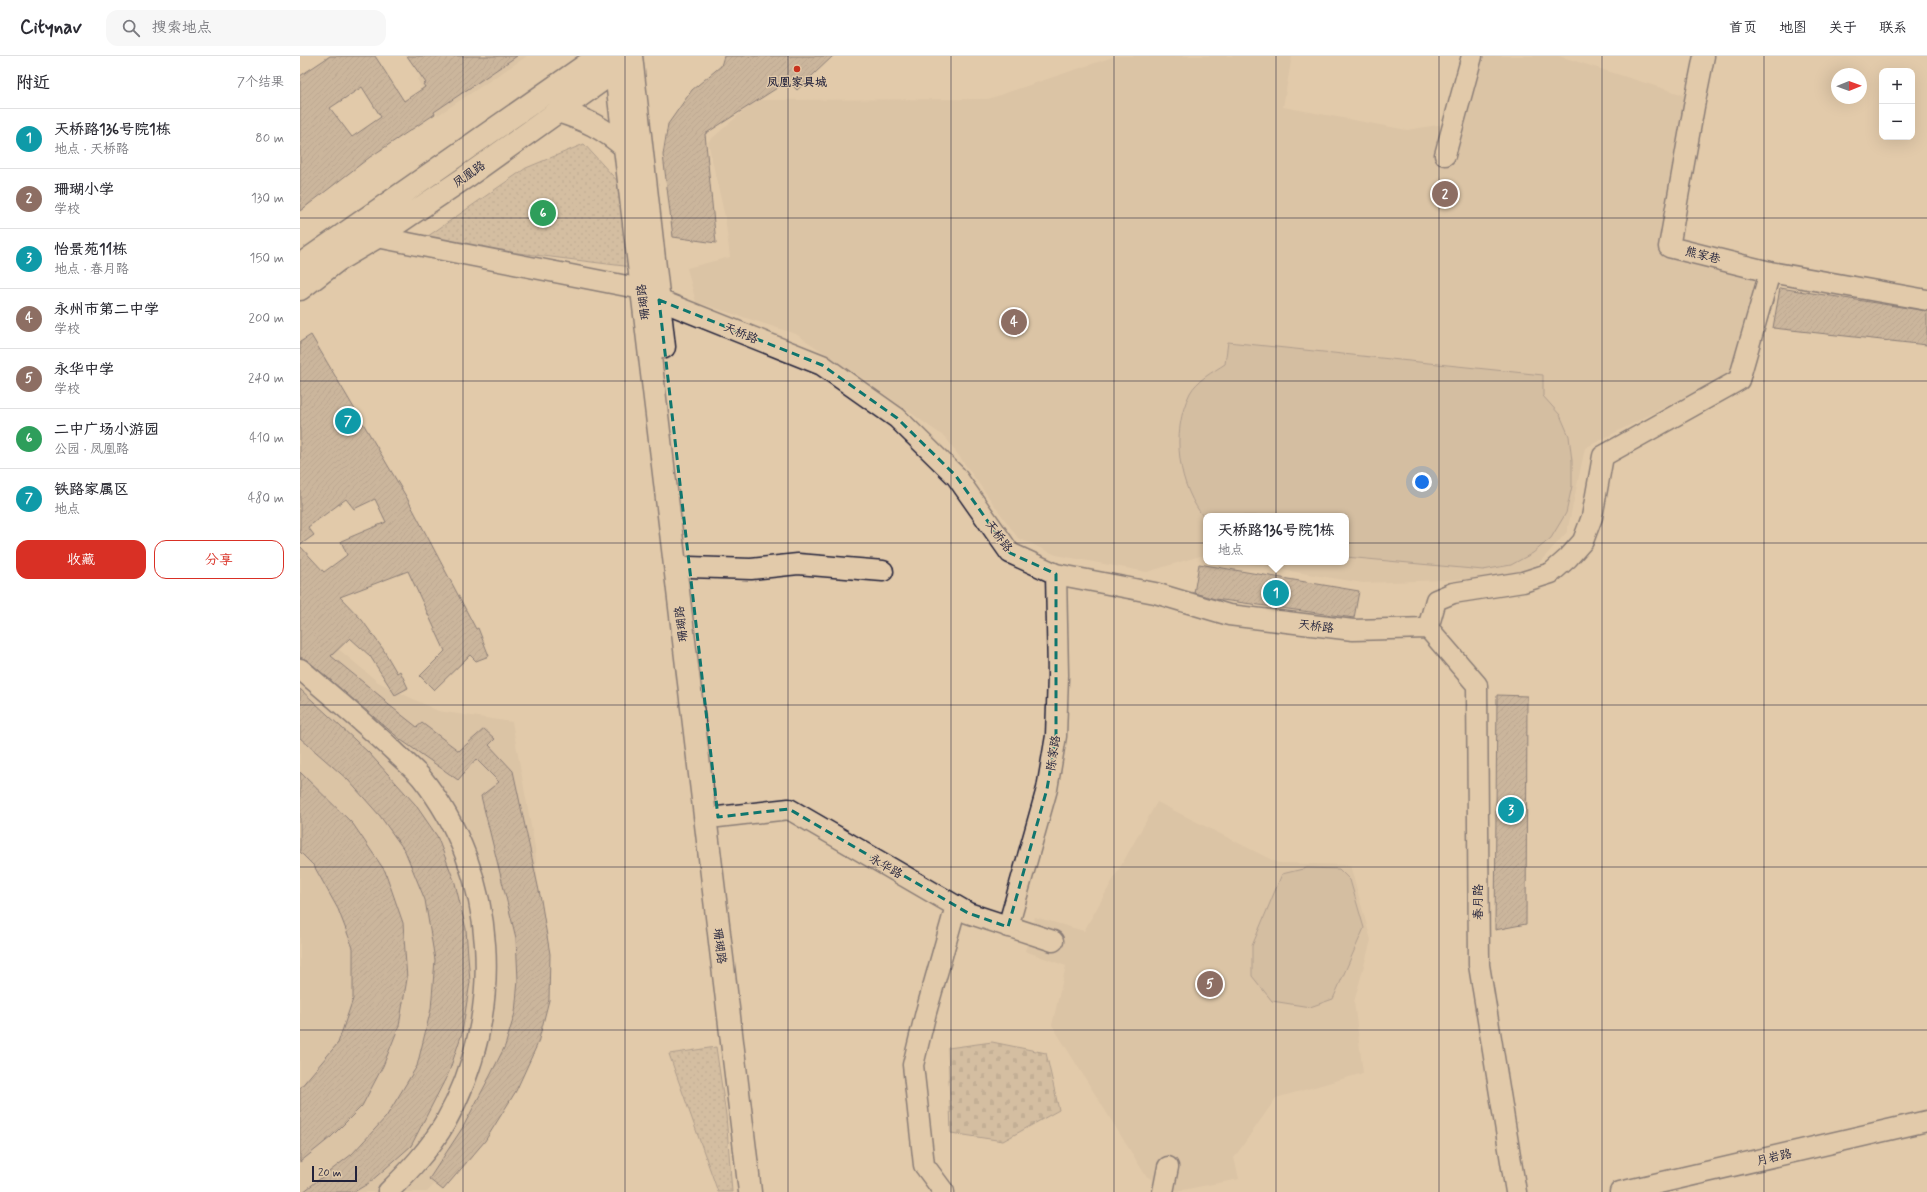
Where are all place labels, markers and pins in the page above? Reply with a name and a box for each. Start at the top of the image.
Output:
marker: 凤凰家具城 [792,64,802,74]
place label: 凤凰家具城 [767,75,827,91]
pin: 2 [1432,179,1458,209]
pin: 6 [530,198,556,228]
pin: 4 [1001,307,1027,337]
pin: 7 [335,406,361,436]
pin: 1 [1263,578,1289,608]
pin: 3 [1498,795,1524,825]
pin: 5 [1197,969,1223,999]

